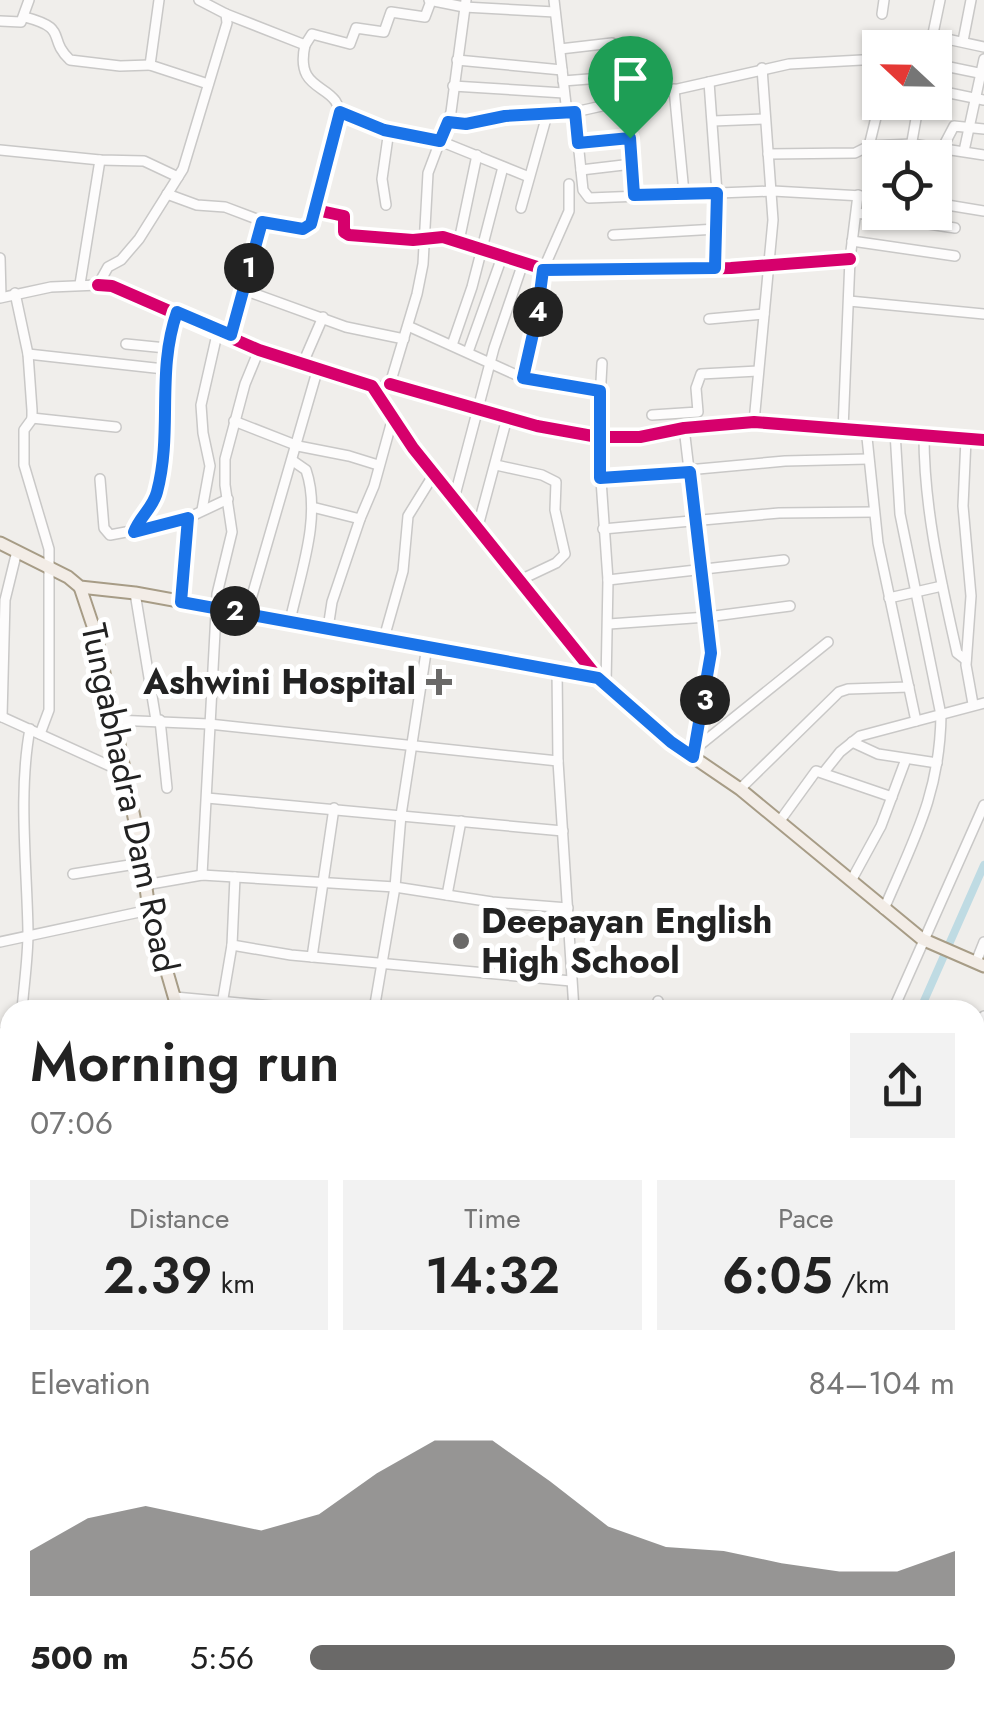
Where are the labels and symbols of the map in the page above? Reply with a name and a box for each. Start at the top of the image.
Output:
north arrow [862,30,952,120]
pin [588,36,673,139]
pin: 1 [224,243,274,293]
pin: 4 [513,287,563,337]
pin: 2 [210,586,260,636]
street label: Tungabhadra Dam Road [69,619,191,977]
place label: Ashwini Hospital [142,657,416,707]
marker: Ashwini Hospital [426,669,452,695]
pin: 3 [680,675,730,725]
place label: Deepayan English High School [481,896,772,986]
marker: Deepayan English High School [450,930,472,952]

